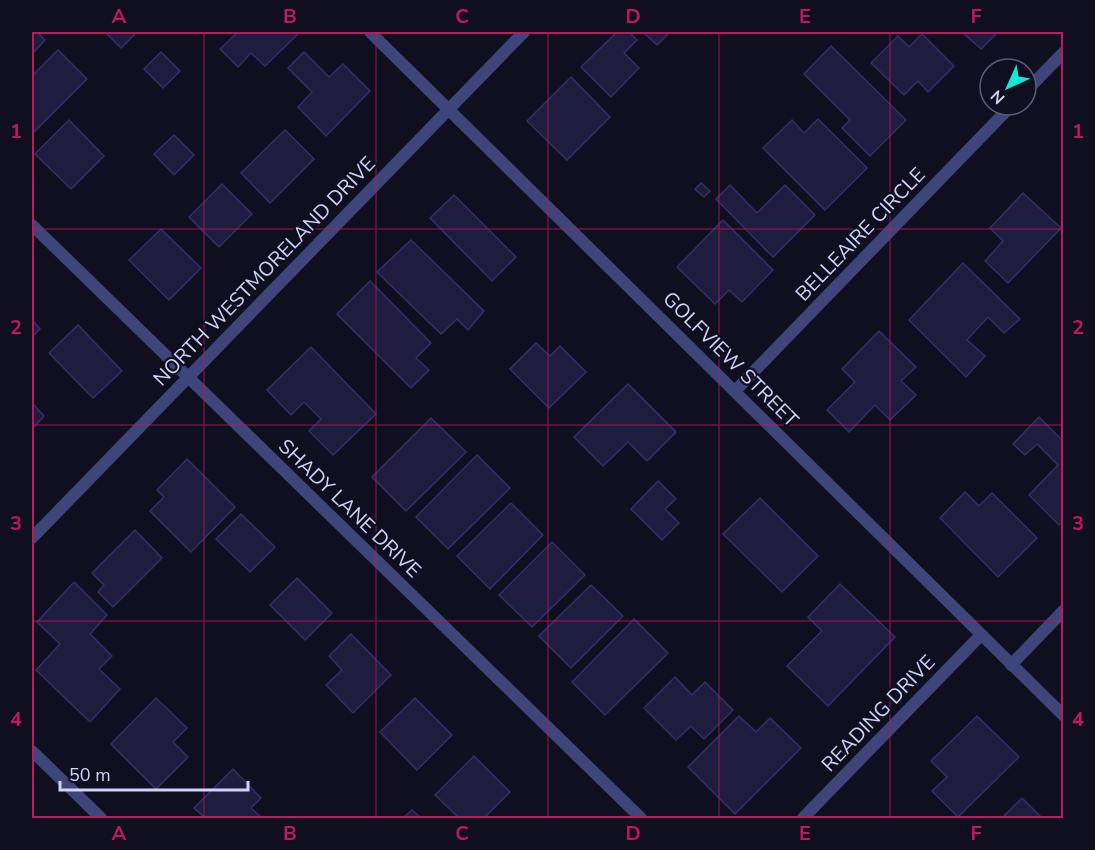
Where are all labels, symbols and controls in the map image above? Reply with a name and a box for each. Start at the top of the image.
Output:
text: A [112,3,127,30]
text: B [283,3,297,30]
text: C [455,3,469,30]
text: D [625,3,641,30]
text: E [799,3,811,30]
text: F [970,3,982,30]
north arrow [978,57,1038,117]
text: N [986,85,1010,109]
text: 1 [10,118,22,145]
text: 1 [1072,118,1084,145]
street label: NORTH WESTMORELAND DRIVE [147,151,381,392]
street label: BELLEAIRE CIRCLE [790,162,931,307]
street label: GOLFVIEW STREET [657,286,804,433]
text: 2 [10,314,22,341]
text: 2 [1072,314,1084,341]
street label: SHADY LANE DRIVE [272,433,427,584]
text: 3 [10,510,22,537]
text: 3 [1072,510,1084,537]
street label: READING DRIVE [816,649,941,778]
text: 4 [10,706,22,733]
text: 4 [1072,706,1084,733]
scale bar [60,754,248,792]
text: 50 m [69,763,111,787]
text: A [112,820,127,847]
text: B [283,820,297,847]
text: C [455,820,469,847]
text: D [625,820,641,847]
text: E [799,820,811,847]
text: F [970,820,982,847]

